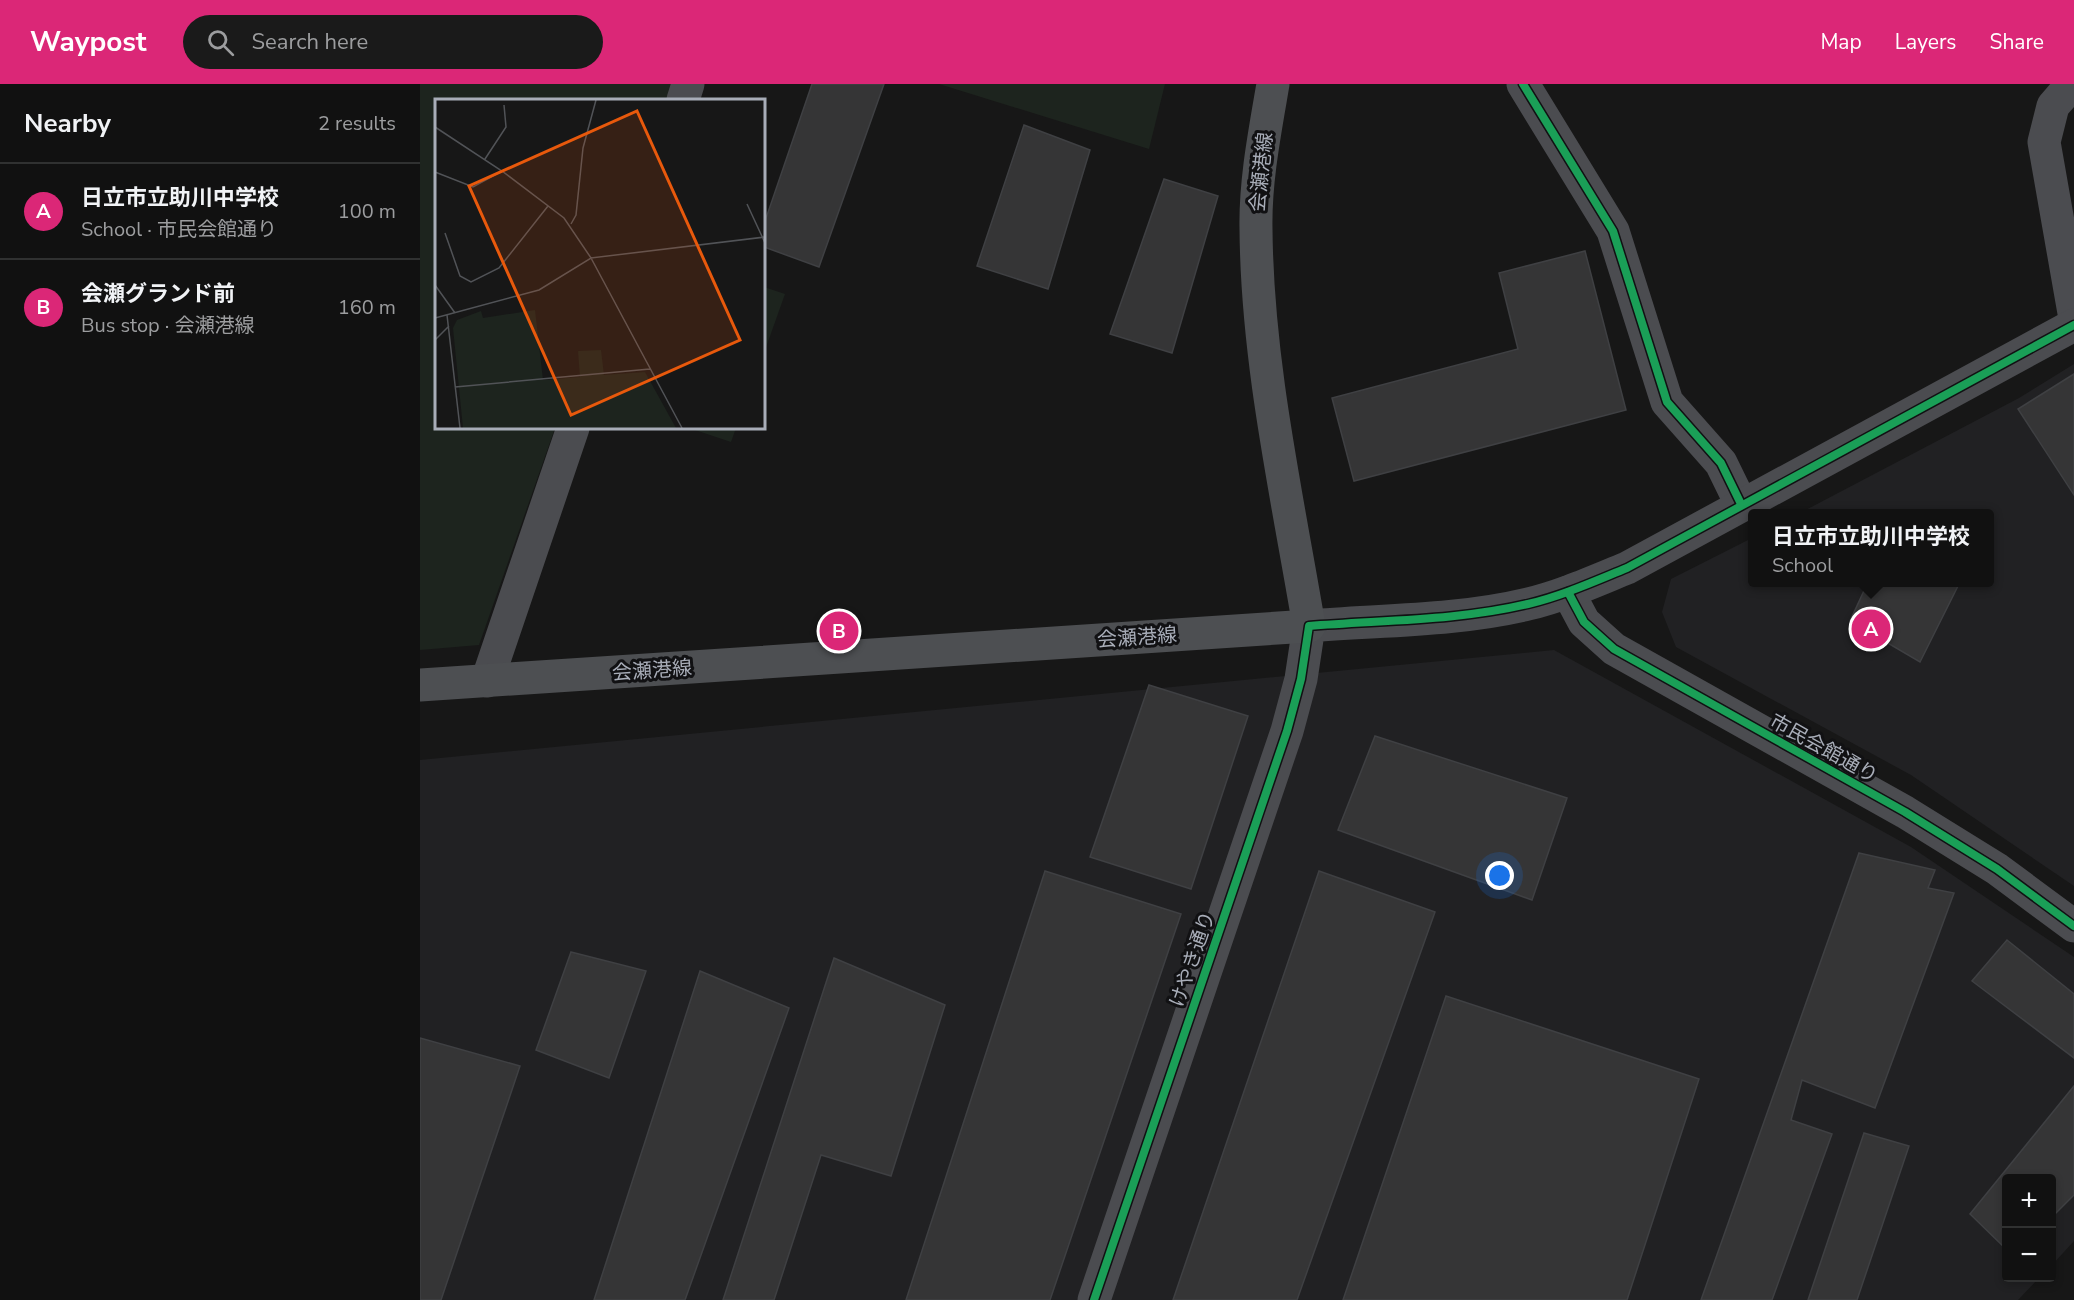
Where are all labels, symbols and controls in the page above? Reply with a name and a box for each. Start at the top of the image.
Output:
search box [183,15,603,69]
text: Waypost [30,23,147,61]
icon: search [204,26,237,59]
text: Search here [252,27,368,57]
text: Map [1820,28,1862,56]
text: Layers [1895,28,1956,56]
text: Share [1989,28,2044,56]
inset map [435,99,765,429]
text: Nearby [24,106,111,141]
text: 2 results [318,110,396,137]
street label: 会瀬港線 [1244,131,1279,213]
text: 日立市立助川中学校 [81,183,279,213]
text: A [36,198,51,225]
text: 100 m [338,198,396,225]
text: School · 市民会館通り [81,216,277,243]
text: 会瀬グランド前 [81,279,235,309]
text: B [37,294,50,321]
text: 160 m [338,294,396,321]
text: Bus stop · 会瀬港線 [81,312,255,339]
popup [1748,509,1994,587]
text: 日立市立助川中学校 [1772,522,1970,552]
text: School [1772,552,1833,579]
pin: A [1852,606,1890,652]
pin: B [820,608,858,654]
street label: 会瀬港線 [1096,621,1178,654]
street label: 会瀬港線 [611,654,693,687]
street label: 市民会館通り [1765,708,1883,789]
your location [1485,861,1514,890]
street label: けやき通り [1163,907,1222,1011]
map controls [2002,1174,2056,1282]
button: + [2002,1174,2056,1228]
button: − [2002,1228,2056,1282]

